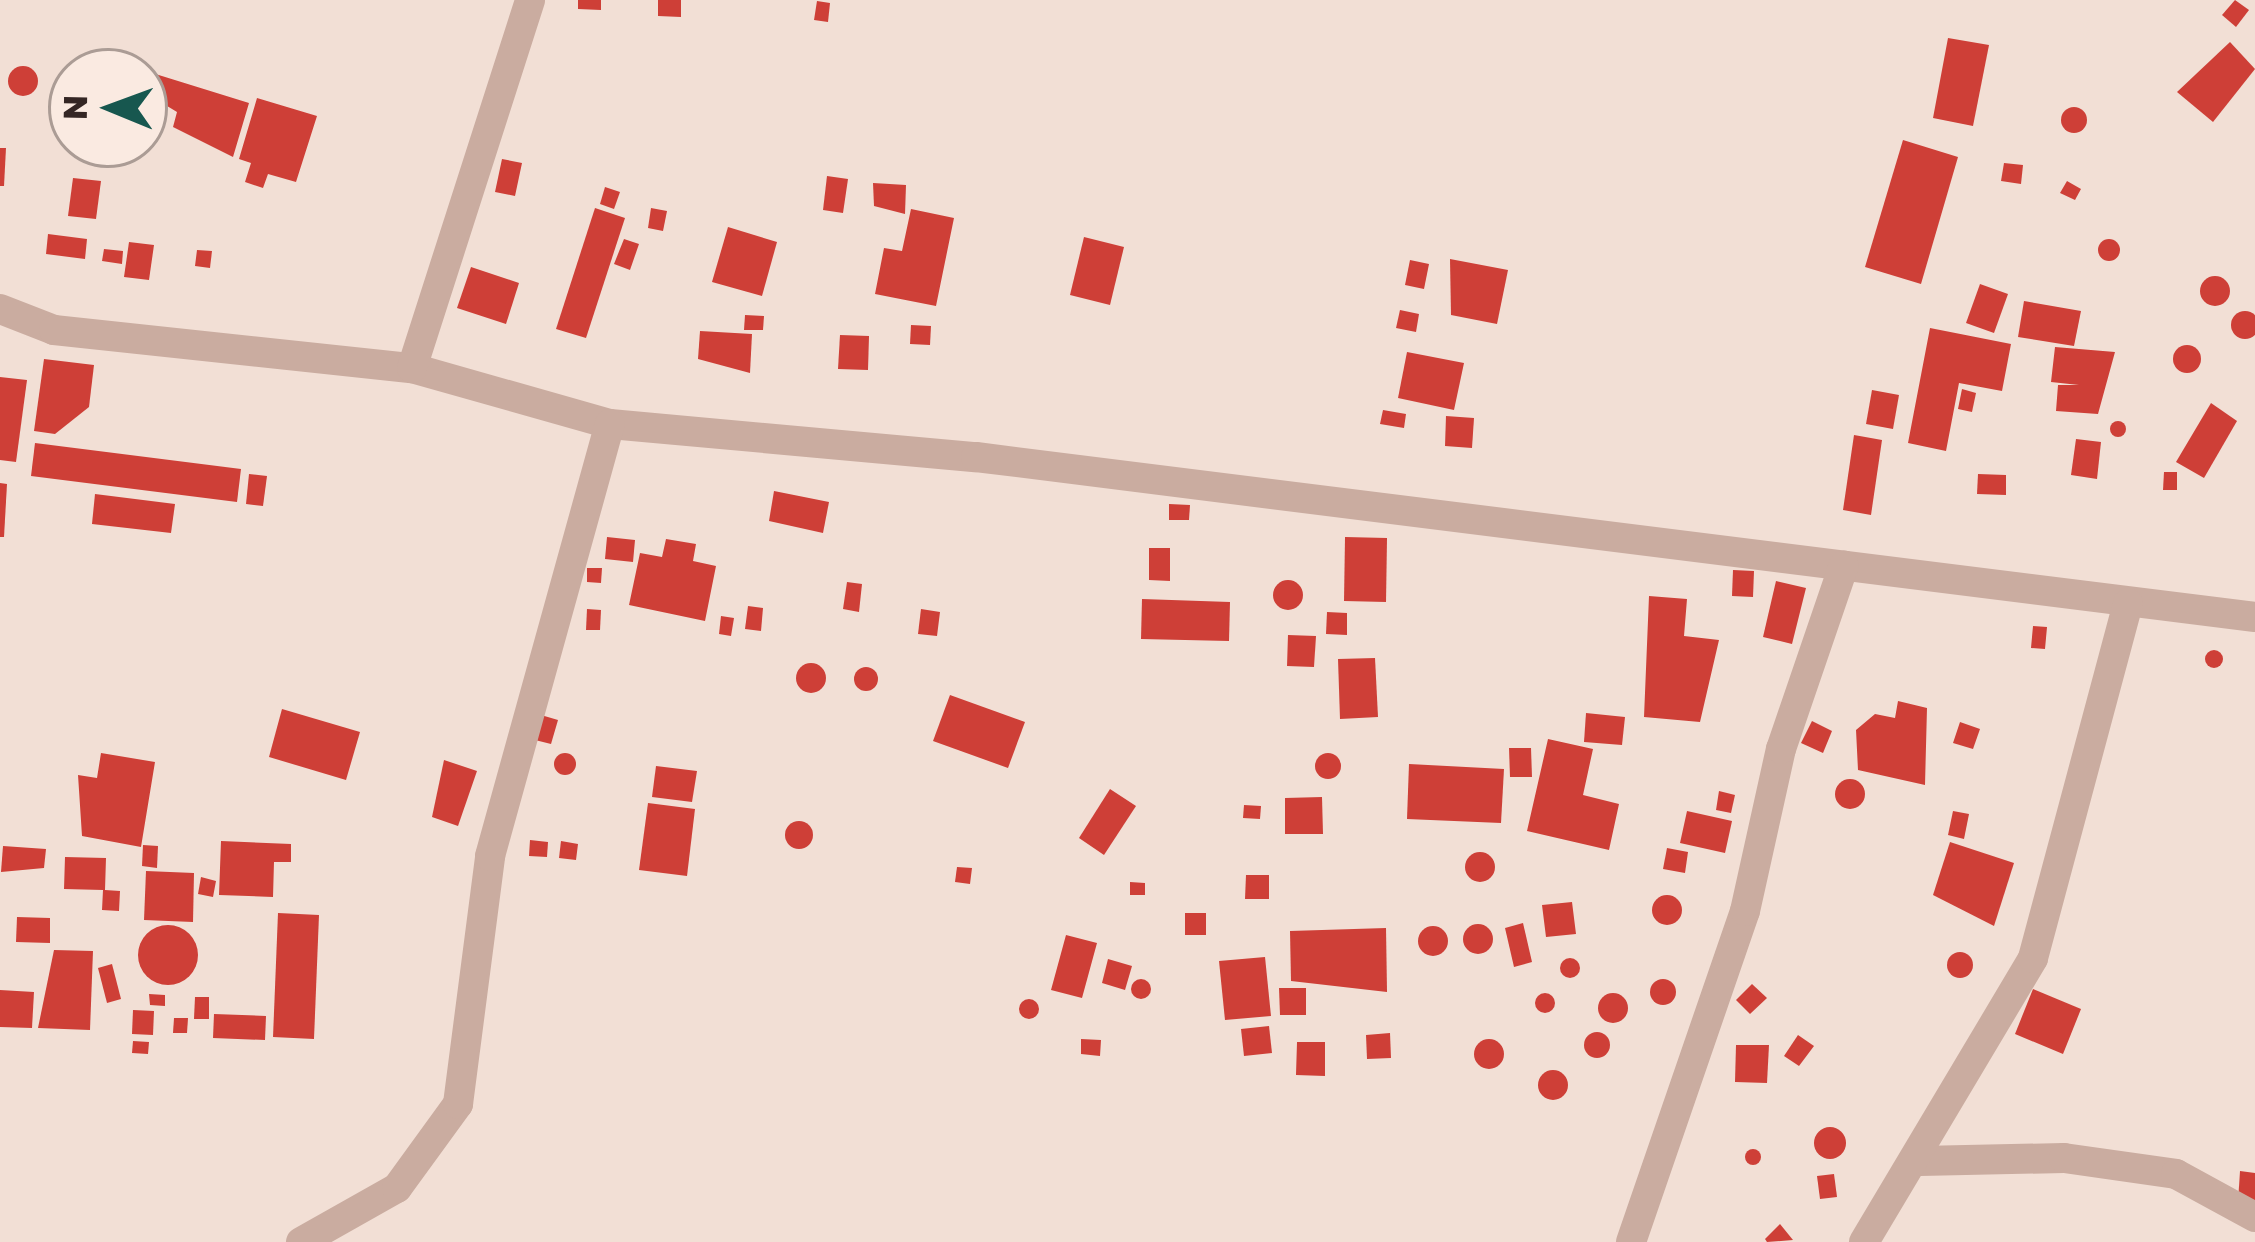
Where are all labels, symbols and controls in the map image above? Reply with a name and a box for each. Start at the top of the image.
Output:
north arrow [48,48,168,168]
text: N [55,95,94,120]

